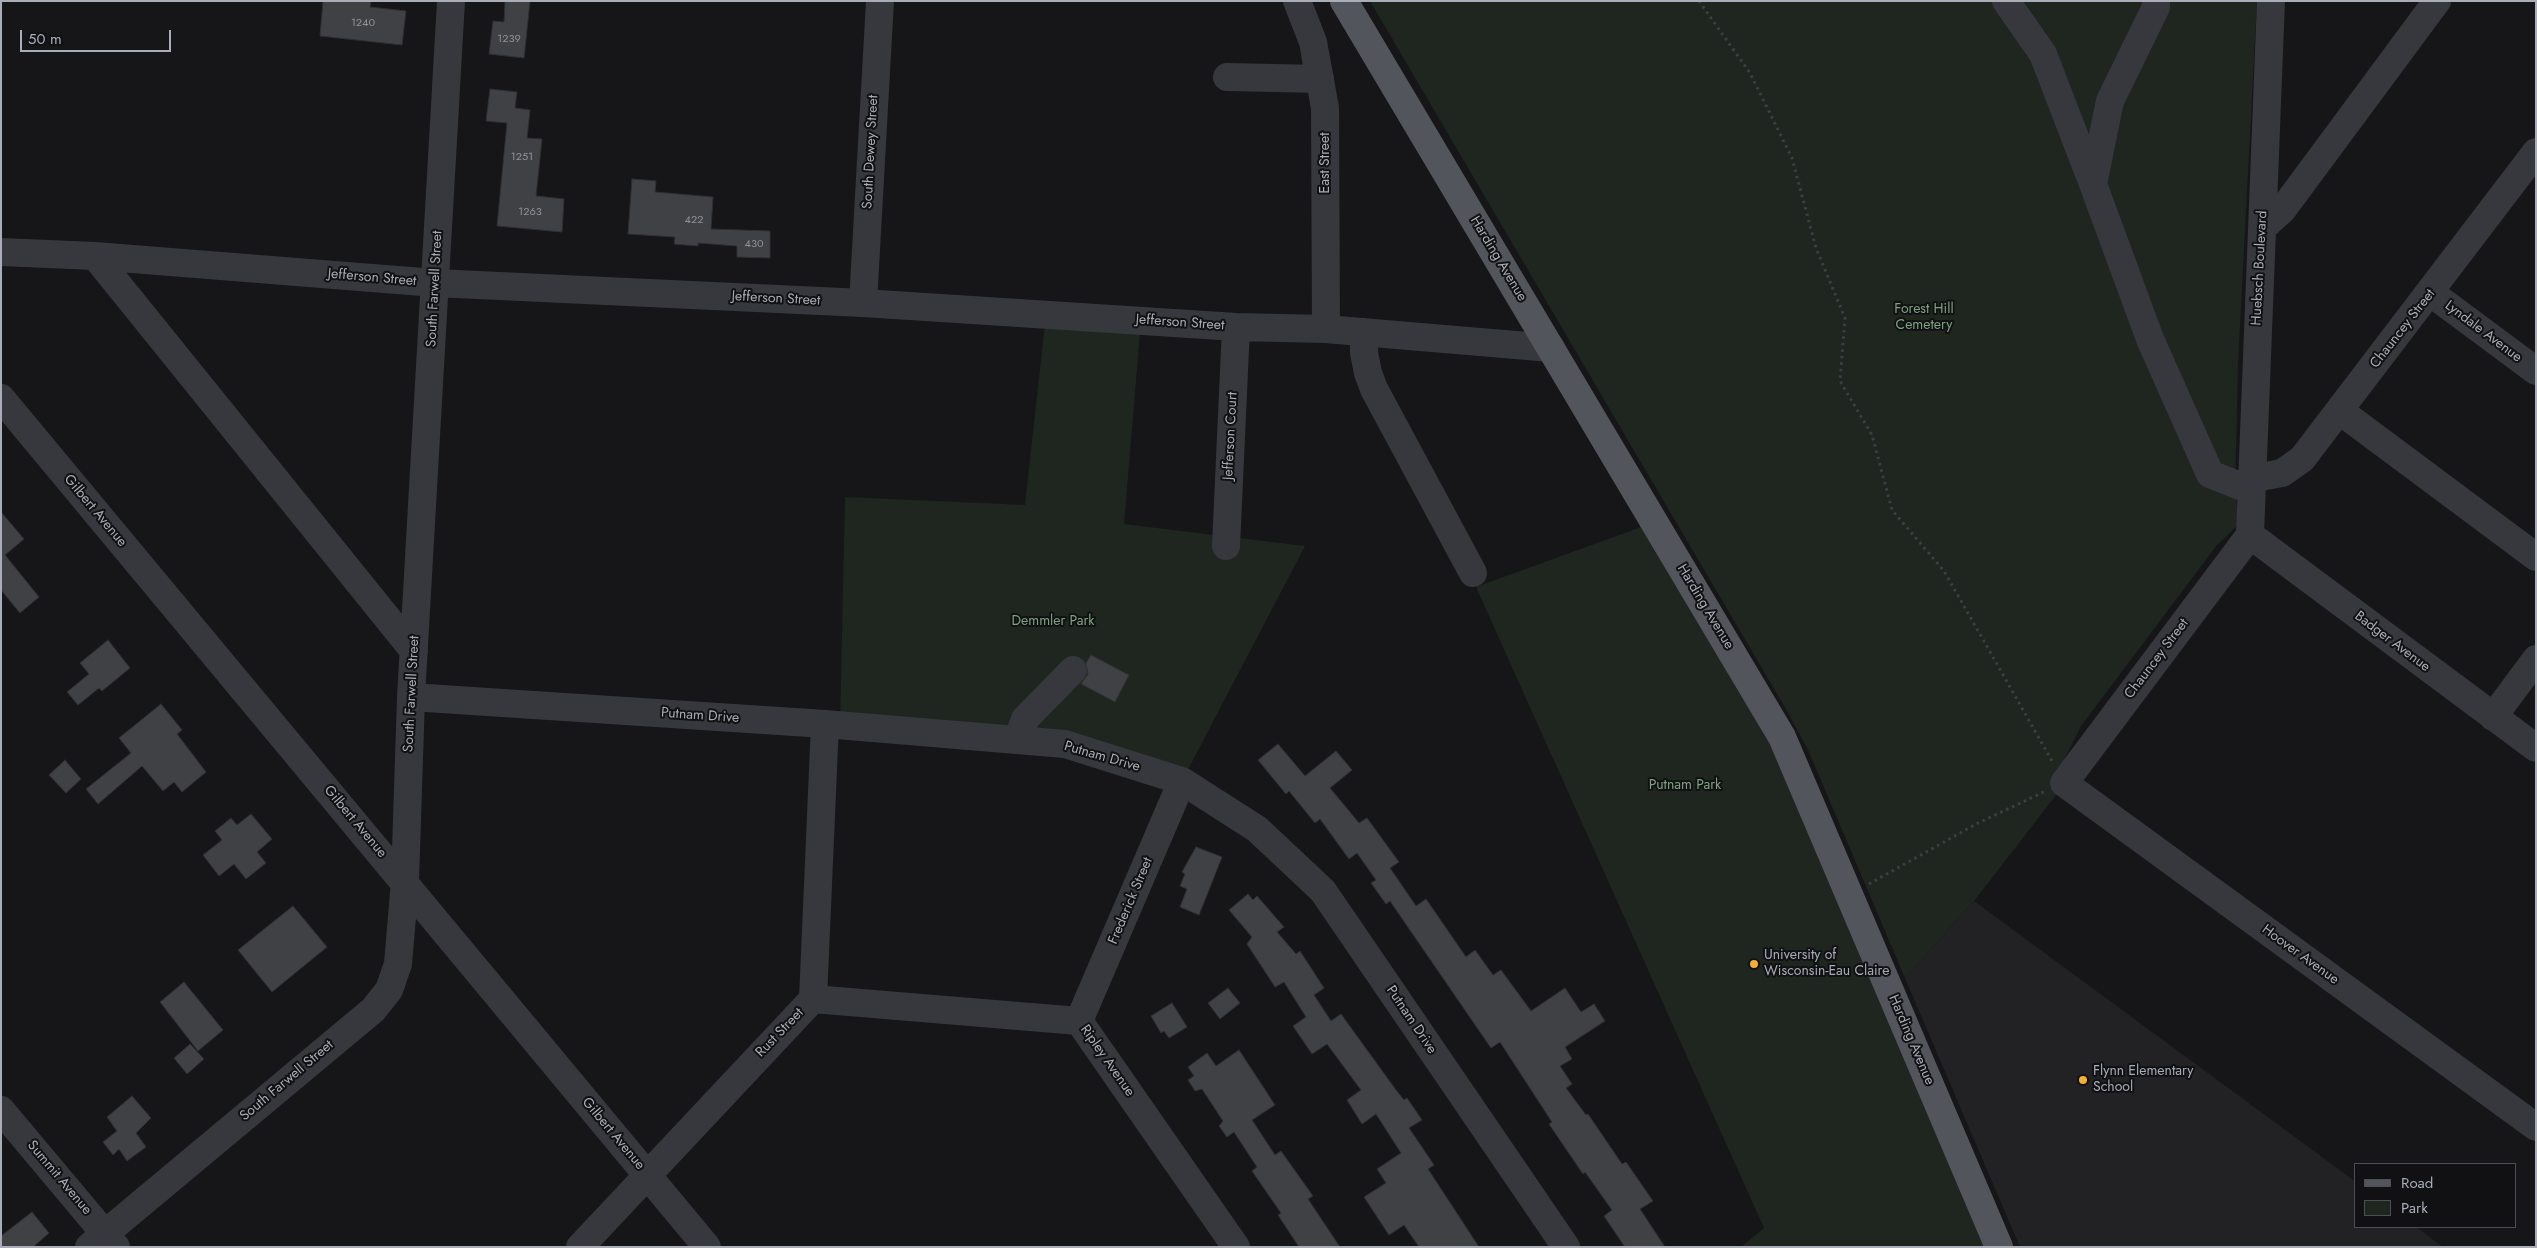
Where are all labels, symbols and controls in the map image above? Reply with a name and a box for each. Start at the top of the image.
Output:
house number: 1240 [351,16,375,30]
scale bar [22,20,174,52]
text: 50 m [28,28,62,50]
house number: 1239 [497,32,521,46]
street label: South Dewey Street [860,95,882,209]
street label: East Street [1318,132,1334,194]
house number: 1251 [511,150,533,164]
house number: 1263 [518,205,542,219]
street label: Huebsch Boulevard [2249,210,2271,326]
house number: 422 [685,213,703,227]
street label: Harding Avenue [1466,213,1530,305]
street label: South Farwell Street [424,230,446,348]
house number: 430 [744,237,764,251]
street label: Jefferson Street [327,266,417,290]
street label: Chauncey Street [2367,286,2439,372]
street label: Jefferson Street [731,288,821,310]
street label: Lyndale Avenue [2441,298,2525,366]
park label: Forest Hill Cemetery [1894,302,1954,334]
street label: Jefferson Street [1135,312,1225,334]
street label: Jefferson Court [1220,392,1242,480]
street label: Gilbert Avenue [60,472,130,550]
street label: Harding Avenue [1673,561,1737,653]
street label: Badger Avenue [2351,608,2433,676]
park label: Demmler Park [1012,614,1094,630]
street label: Chauncey Street [2121,616,2193,702]
street label: South Farwell Street [401,635,423,753]
street label: Putnam Drive [660,705,740,727]
street label: Putnam Drive [1062,738,1142,776]
park label: Putnam Park [1649,778,1721,794]
street label: Gilbert Avenue [320,783,390,861]
street label: Frederick Street [1105,855,1157,947]
street label: Hoover Avenue [2258,922,2342,988]
place label: University of Wisconsin-Eau Claire [1764,948,1889,980]
marker: University of Wisconsin-Eau Claire [1748,958,1760,970]
street label: Putnam Drive [1382,983,1440,1057]
street label: Harding Avenue [1884,992,1938,1088]
street label: Rust Street [752,1005,808,1061]
street label: Ripley Avenue [1076,1022,1138,1100]
street label: South Farwell Street [237,1037,337,1125]
place label: Flynn Elementary School [2093,1064,2193,1096]
marker: Flynn Elementary School [2077,1074,2089,1086]
street label: Gilbert Avenue [578,1095,648,1173]
street label: Summit Avenue [23,1137,95,1219]
legend [2354,1163,2517,1228]
text: Road [2401,1172,2433,1194]
text: Park [2401,1197,2428,1219]

